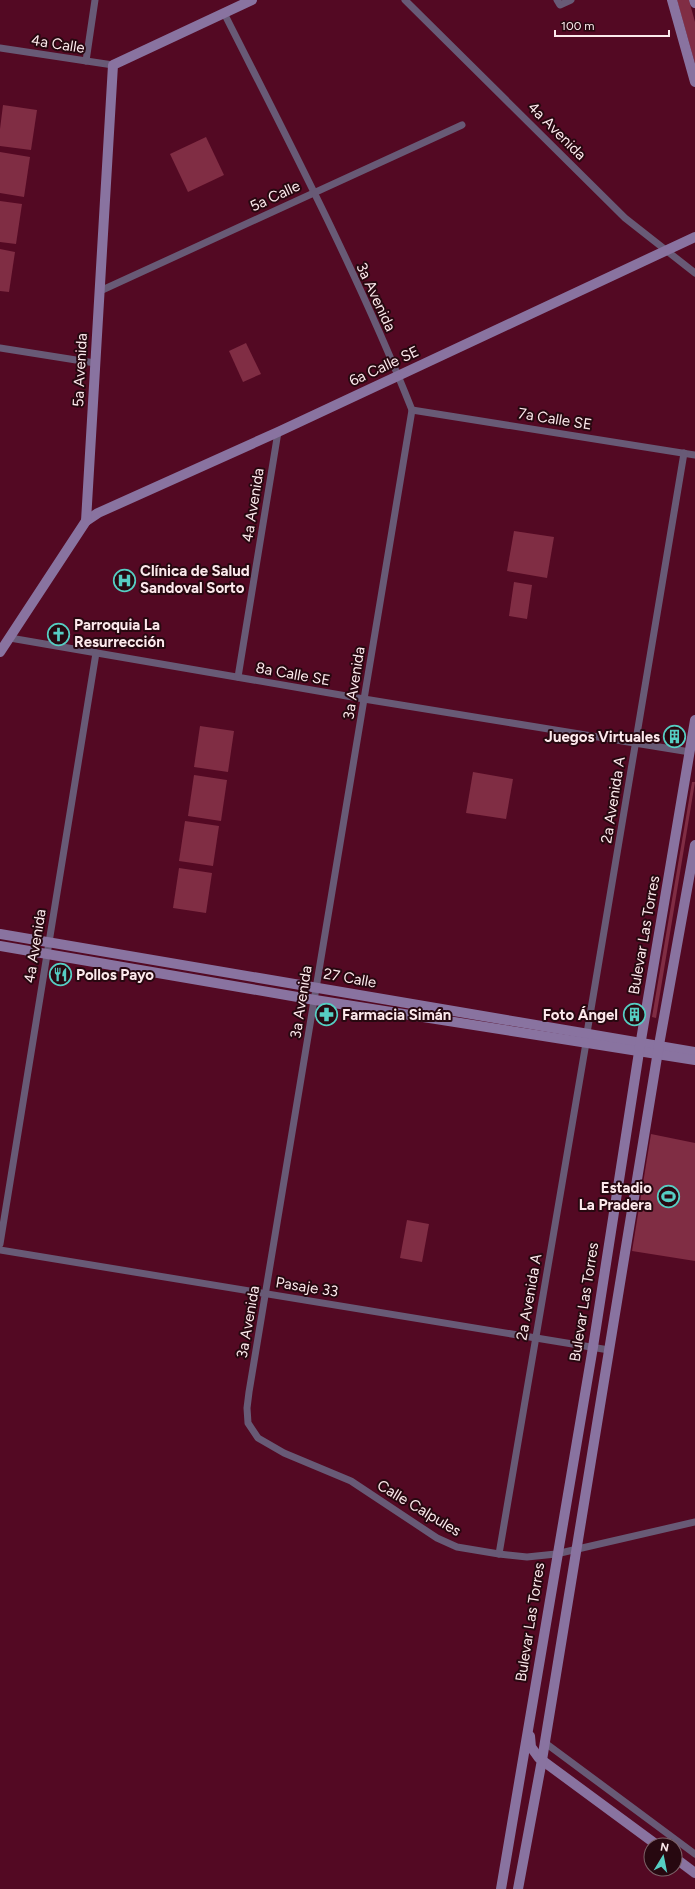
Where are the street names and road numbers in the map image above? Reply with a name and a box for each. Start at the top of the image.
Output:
street label: 4a Calle [30,31,86,57]
street label: 4a Avenida [524,98,590,164]
street label: 5a Calle [247,177,303,215]
street label: 3a Avenida [352,260,400,334]
street label: 5a Avenida [69,333,91,407]
street label: 6a Calle SE [346,342,422,390]
street label: 7a Calle SE [517,404,593,434]
street label: 4a Avenida [238,467,268,543]
street label: 3a Avenida [339,645,369,721]
street label: 8a Calle SE [254,659,332,689]
street label: 2a Avenida A [597,755,629,845]
street label: Bulevar Las Torres [625,874,663,996]
street label: 4a Avenida [20,908,50,984]
street label: 3a Avenida [286,964,316,1040]
street label: 27 Calle [322,964,378,992]
street label: Bulevar Las Torres [566,1241,602,1363]
street label: 2a Avenida A [513,1252,545,1342]
street label: Pasaje 33 [274,1273,340,1301]
street label: 3a Avenida [233,1284,263,1360]
street label: Calle Calpules [374,1476,464,1540]
street label: Bulevar Las Torres [512,1561,548,1683]

